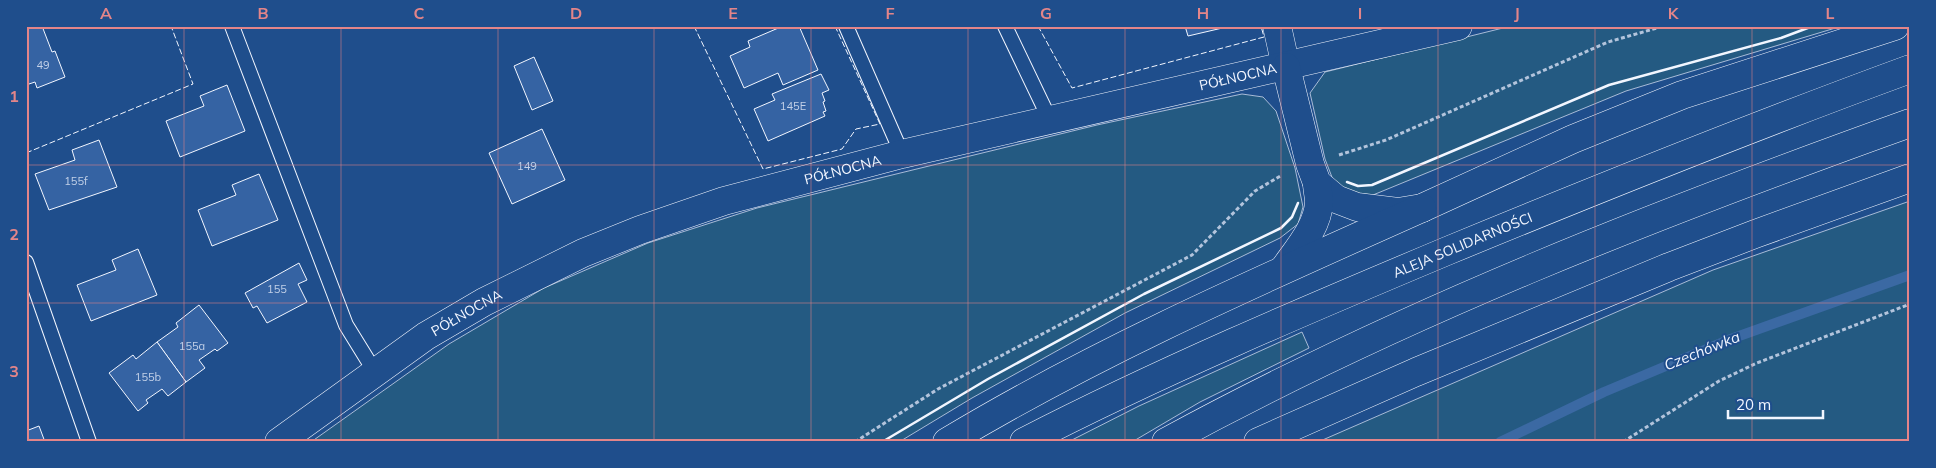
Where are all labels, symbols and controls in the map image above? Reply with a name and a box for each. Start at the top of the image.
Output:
text: A [100,3,112,23]
text: B [257,3,269,23]
text: C [414,3,425,23]
text: D [570,3,582,23]
text: E [728,3,738,23]
text: F [885,3,895,23]
text: G [1040,3,1052,23]
text: H [1197,3,1209,23]
text: I [1358,3,1362,23]
text: J [1514,3,1520,23]
text: K [1668,3,1680,23]
text: L [1826,3,1835,23]
house number: 49 [36,58,50,72]
street label: PÓŁNOCNA [1197,59,1279,94]
text: 1 [9,86,19,106]
house number: 145E [780,99,806,113]
street label: PÓŁNOCNA [802,151,884,188]
house number: 149 [517,159,537,173]
house number: 155f [64,174,88,188]
street label: ALEJA SOLIDARNOŚCI [1390,208,1535,282]
text: 2 [9,224,19,244]
house number: 155 [267,282,287,296]
street label: PÓŁNOCNA [428,285,506,340]
water label: Czechówka [1661,327,1743,374]
house number: 155a [179,339,205,353]
text: 3 [9,361,19,381]
house number: 155b [135,370,162,384]
scale bar [1728,388,1824,420]
text: 20 m [1736,395,1771,414]

